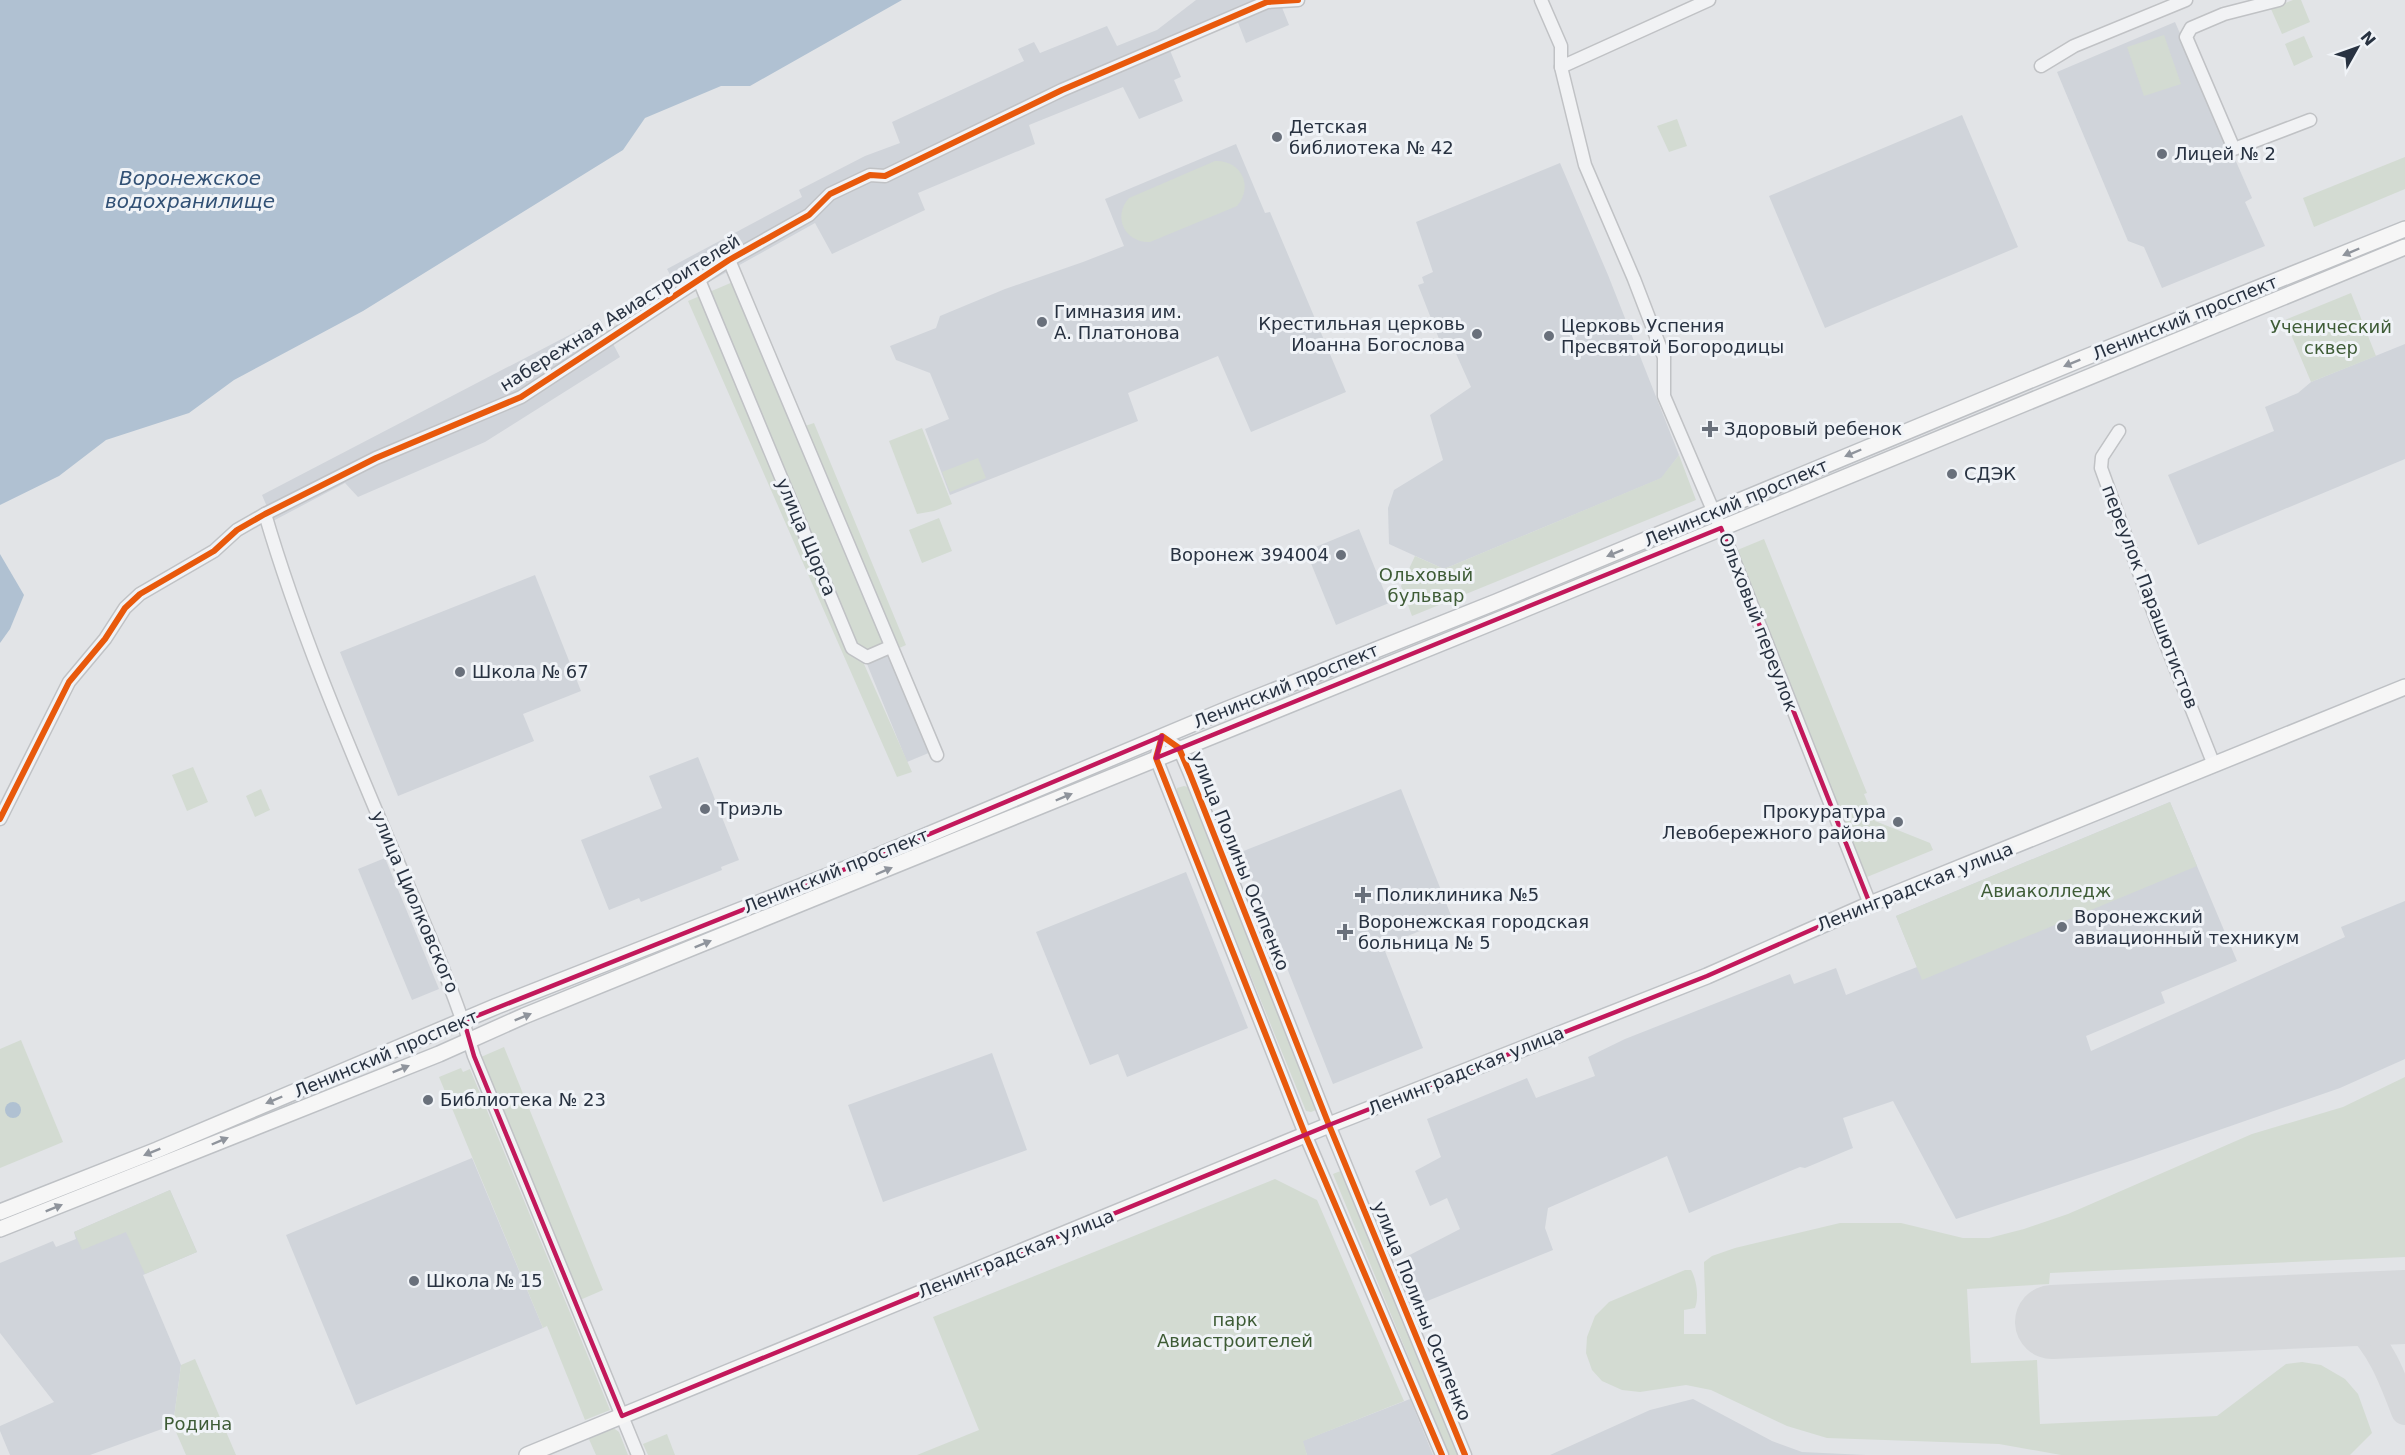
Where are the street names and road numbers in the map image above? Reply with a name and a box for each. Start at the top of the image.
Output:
street label: набережная Авиастроителей [496,230,744,395]
street label: Ленинский проспект [2089,271,2281,364]
street label: Ленинский проспект [1641,454,1831,551]
street label: улица Щорса [772,475,841,599]
street label: переулок Парашютистов [2098,482,2203,712]
street label: Ольховый переулок [1715,530,1802,714]
street label: Ленинский проспект [1190,639,1382,732]
street label: улица Полины Осипенко [1187,748,1294,973]
street label: улица Циолковского [368,808,463,996]
street label: Ленинский проспект [740,824,932,917]
street label: Ленинградская улица [1814,838,2016,936]
street label: Ленинский проспект [291,1005,481,1102]
street label: Ленинградская улица [1365,1022,1567,1120]
street label: улица Полины Осипенко [1369,1198,1476,1423]
street label: Ленинградская улица [915,1205,1117,1303]

